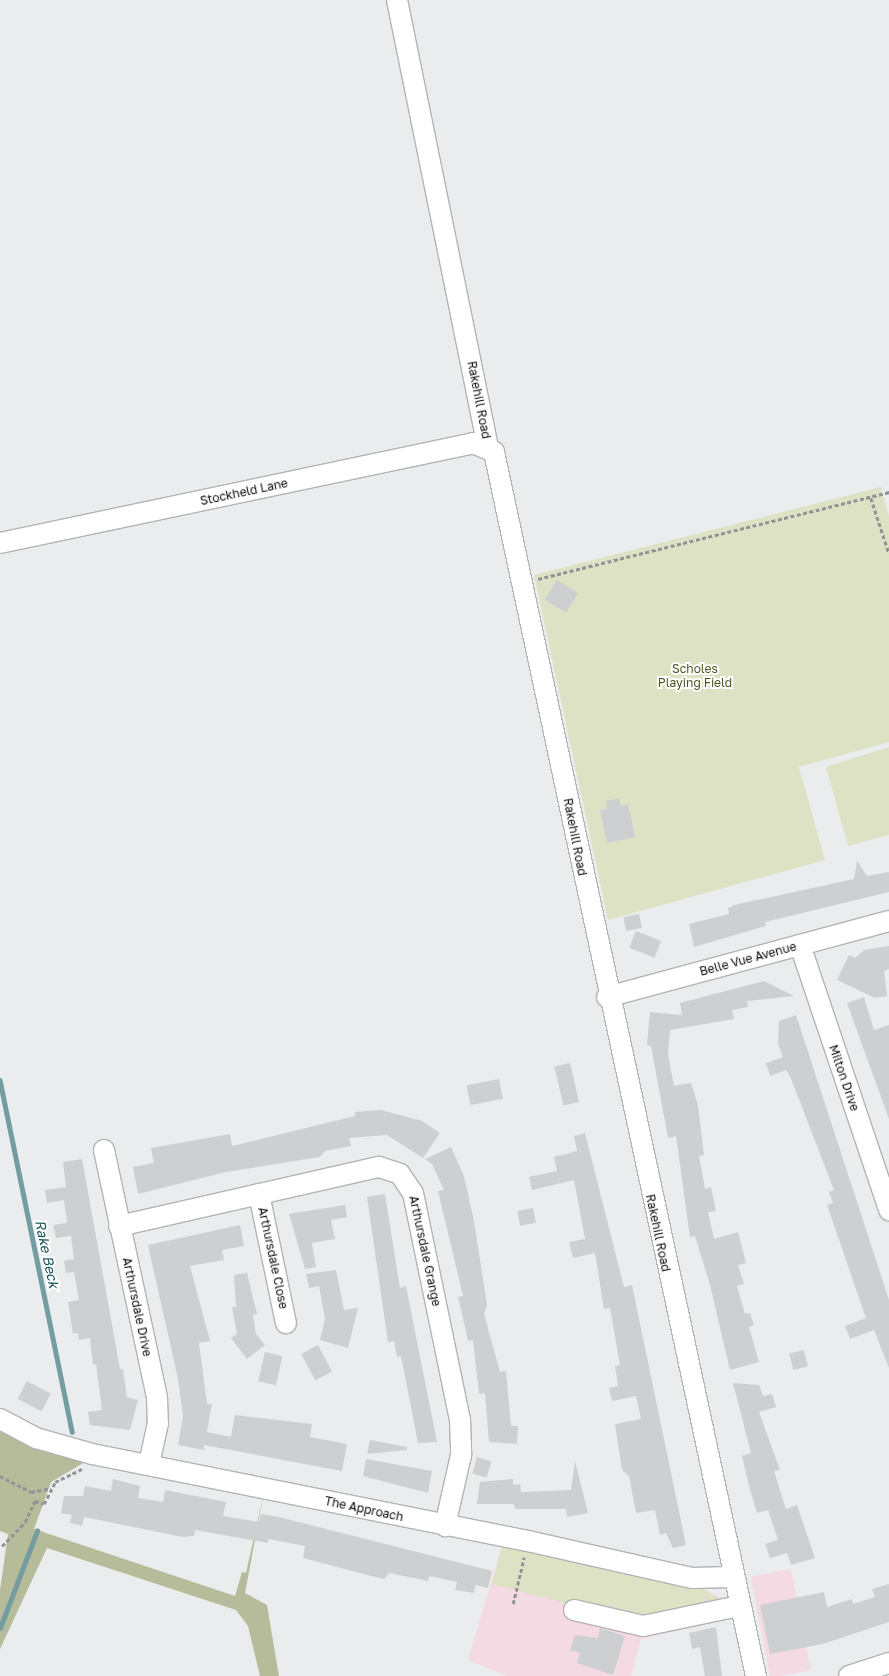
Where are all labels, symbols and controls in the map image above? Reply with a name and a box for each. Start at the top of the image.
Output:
street label: Rakehill Road [464,360,494,440]
street label: Stockheld Lane [199,476,289,508]
park label: Scholes Playing Field [658,662,732,690]
street label: Rakehill Road [560,797,590,877]
street label: Belle Vue Avenue [698,939,798,979]
street label: Milton Drive [826,1043,862,1113]
street label: Rakehill Road [643,1193,673,1273]
street label: Arthursdale Grange [406,1194,444,1308]
street label: Arthursdale Close [255,1206,291,1310]
water label: Rake Beck [32,1218,62,1290]
street label: Arthursdale Drive [119,1256,155,1358]
street label: The Approach [323,1494,405,1524]

